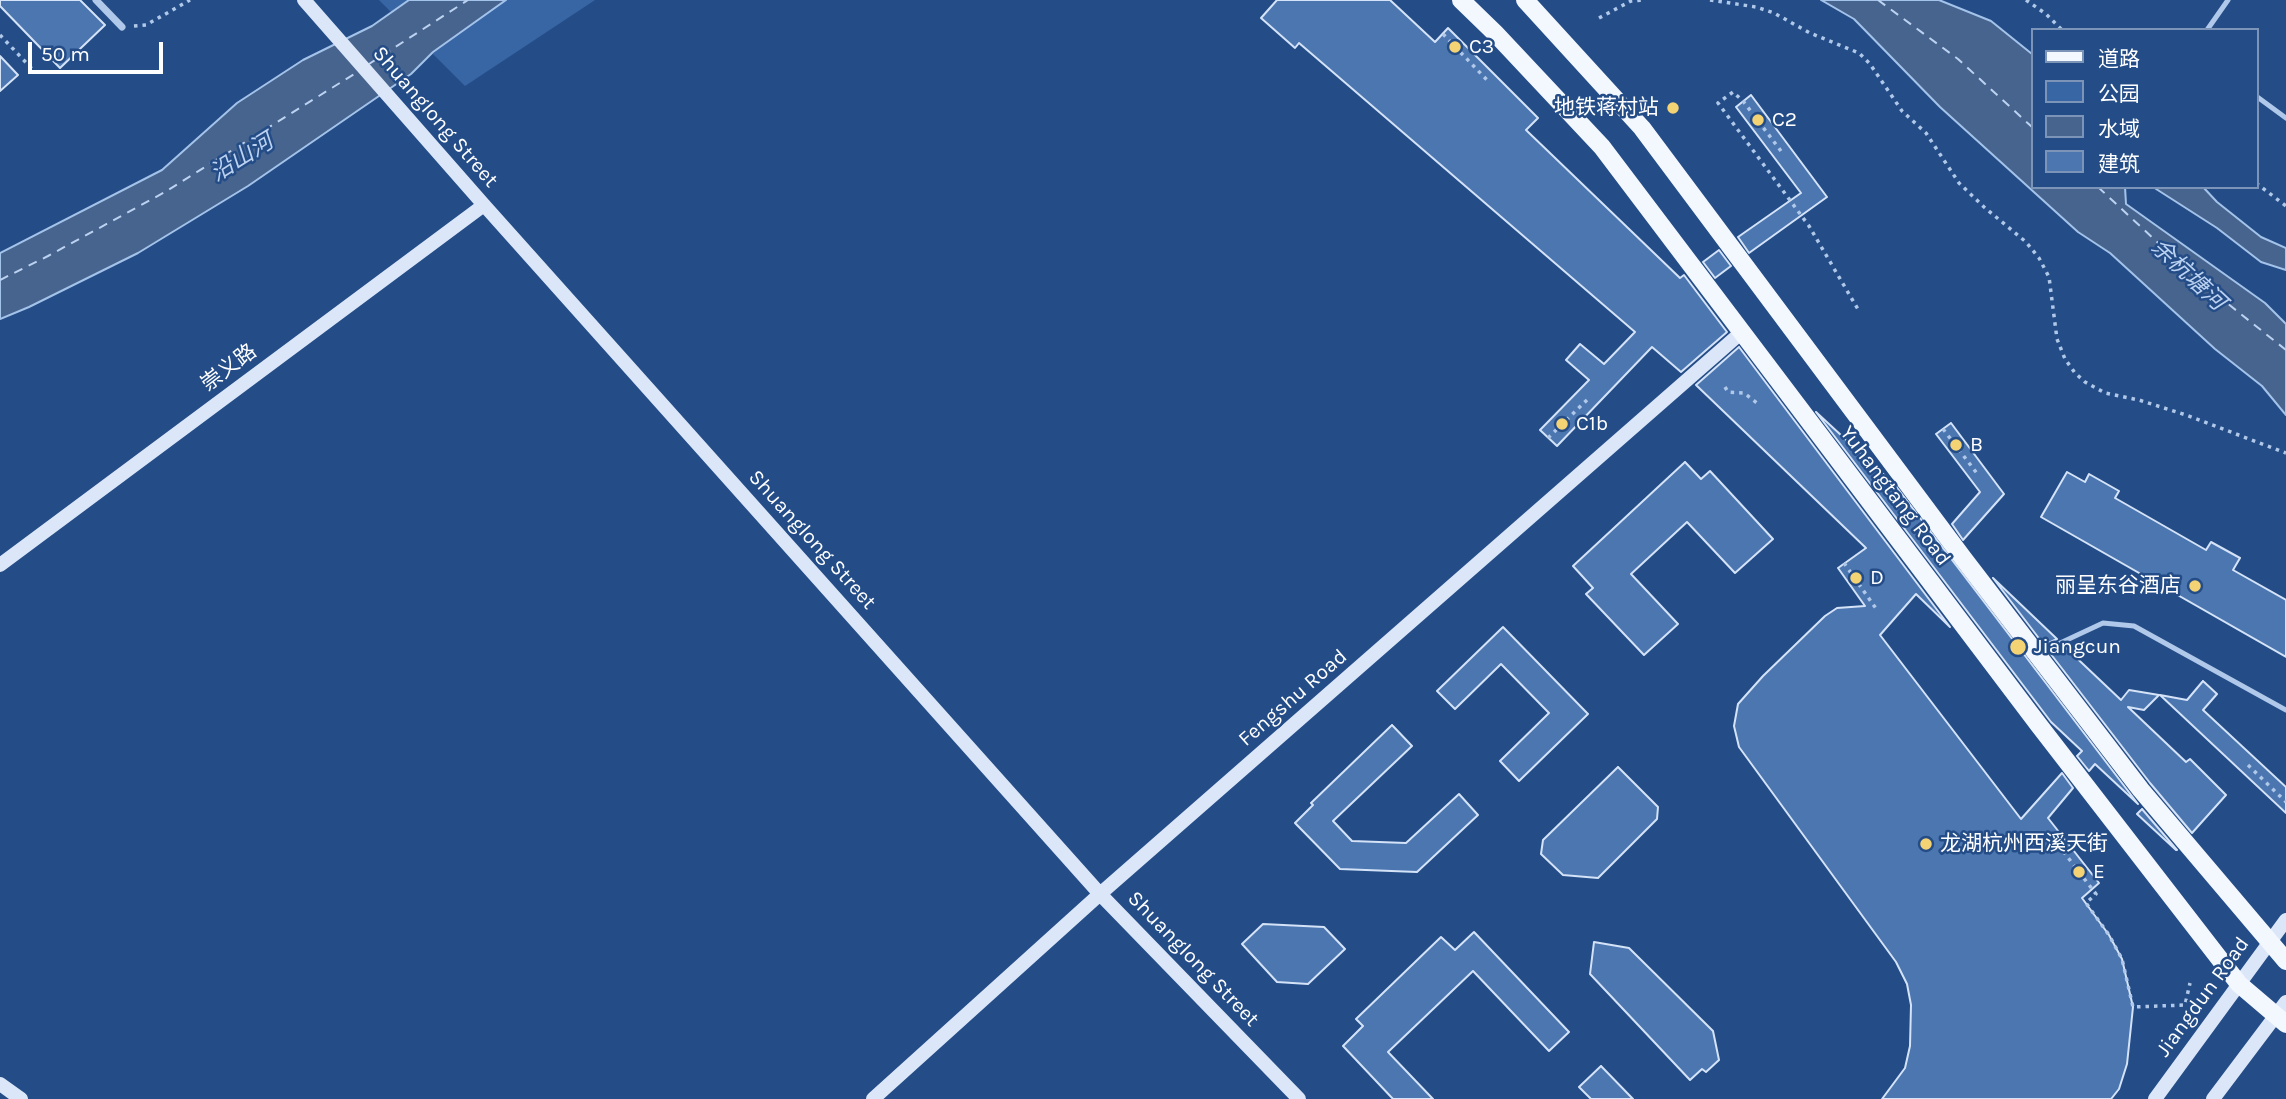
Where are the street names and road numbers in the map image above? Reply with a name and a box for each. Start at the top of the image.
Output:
street label: Shuanglong Street [367,41,503,193]
street label: 崇义路 [196,339,262,397]
street label: Yuhangtang Road [1834,421,1956,571]
street label: Shuanglong Street [743,465,881,615]
street label: Fengshu Road [1234,644,1352,752]
street label: Shuanglong Street [1122,886,1264,1032]
street label: Jiangdun Road [2151,932,2255,1062]

